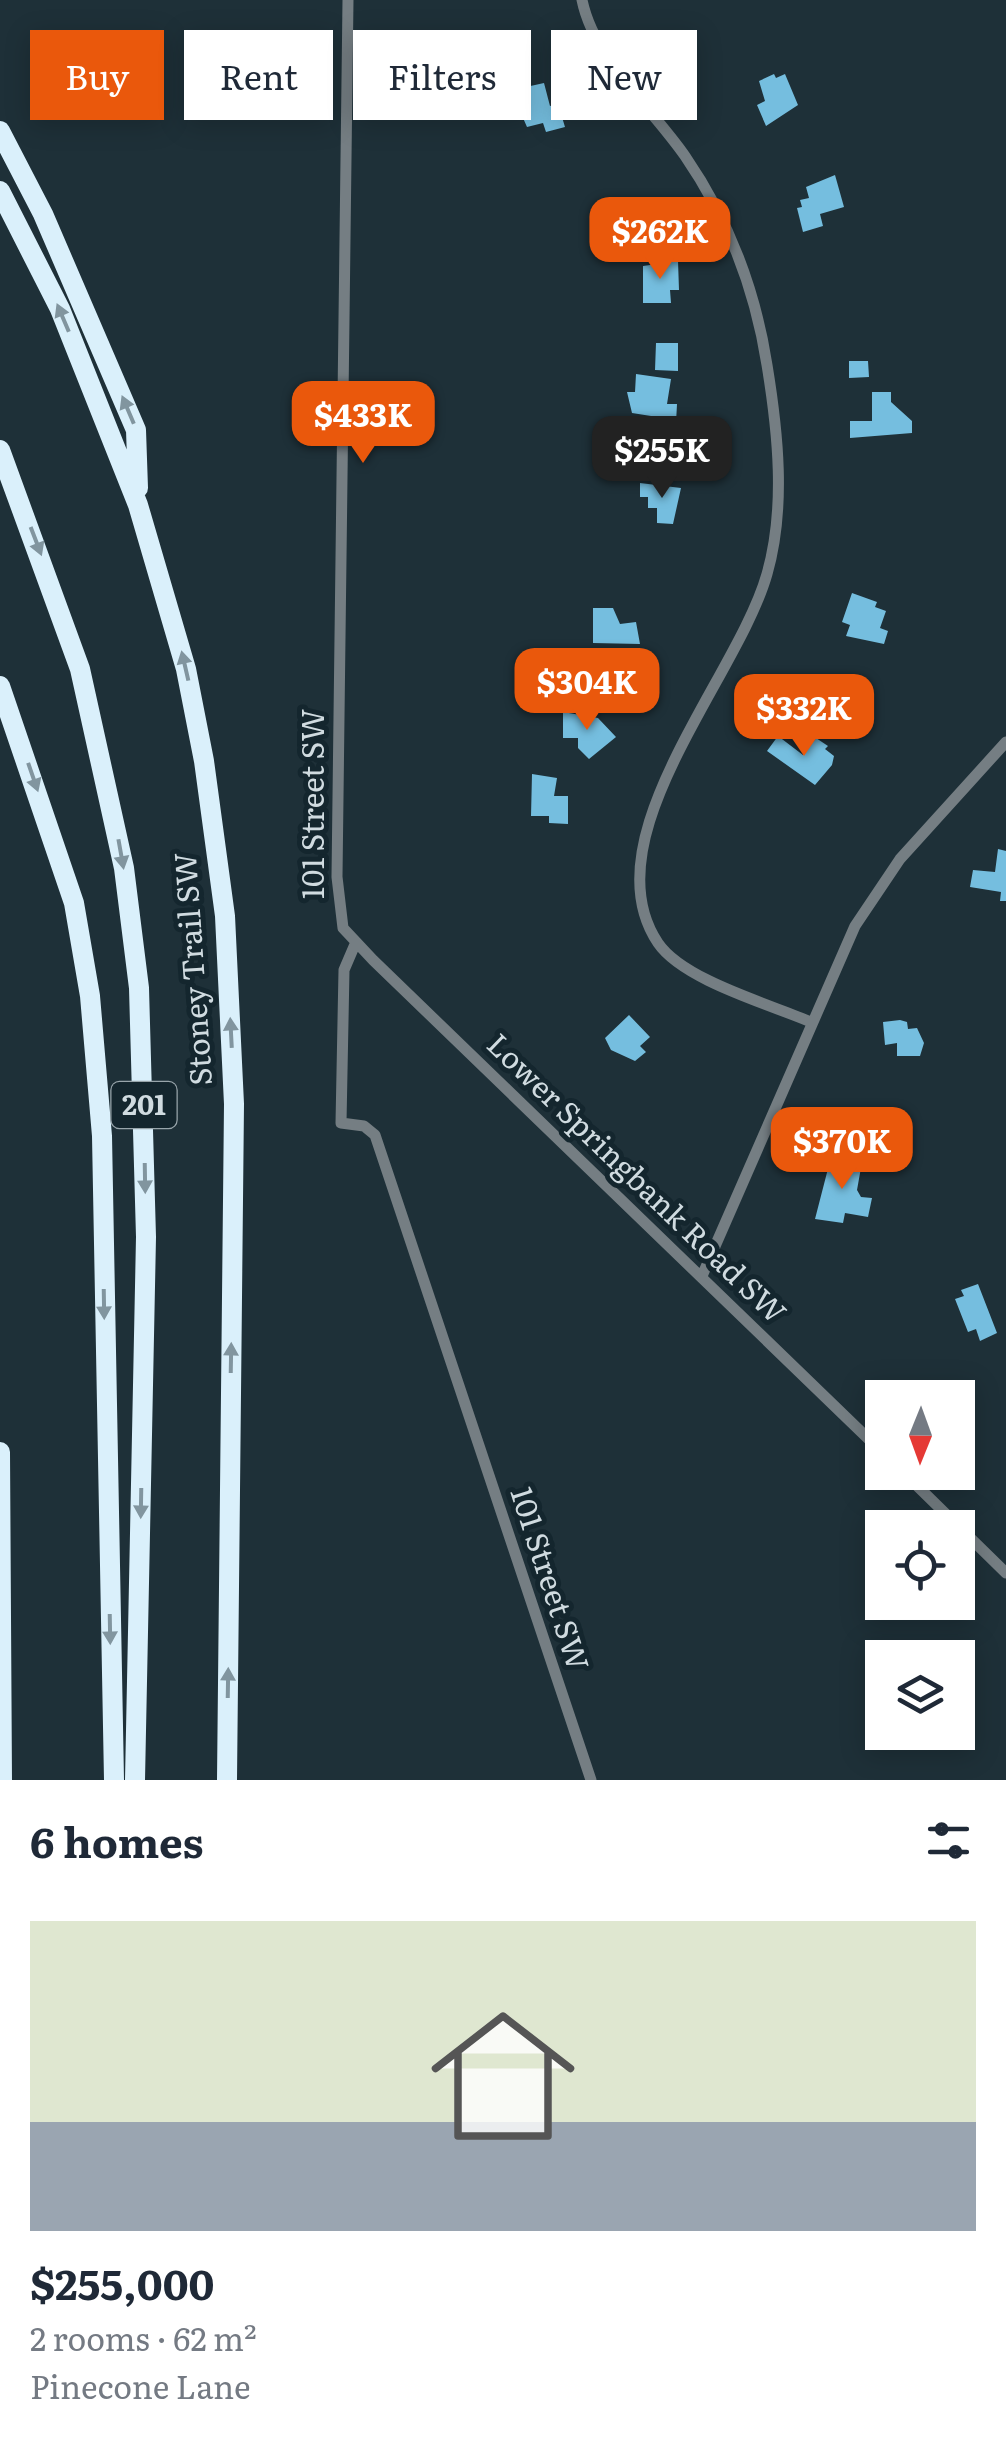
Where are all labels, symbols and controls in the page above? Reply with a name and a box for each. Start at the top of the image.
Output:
chip: Buy [30,30,164,120]
chip: Rent [184,30,333,120]
chip: Filters [353,30,531,120]
chip: New [551,30,697,120]
pin: $262K [590,197,730,282]
text: $262K [611,205,709,253]
one-way arrow [55,303,71,332]
pin: $433K [293,381,433,466]
text: $433K [314,389,412,437]
one-way arrow [120,395,136,425]
pin: $255K [592,416,732,501]
text: $255K [614,424,710,472]
one-way arrow [29,526,44,556]
pin: $304K [517,648,657,733]
one-way arrow [177,650,192,681]
text: $304K [537,656,638,704]
pin: $332K [734,674,874,759]
text: $332K [756,682,852,730]
street label: 101 Street SW [289,709,333,899]
one-way arrow [27,763,42,793]
one-way arrow [114,839,129,870]
street label: Stoney Trail SW [161,851,221,1087]
one-way arrow [223,1016,239,1048]
street label: Lower Springbank Road SW [478,1022,798,1332]
road number: 201 [112,1082,176,1128]
pin: $370K [772,1107,912,1192]
text: $370K [793,1115,891,1163]
one-way arrow [137,1162,153,1194]
one-way arrow [97,1288,113,1320]
one-way arrow [224,1341,240,1373]
north arrow [865,1380,975,1490]
map controls [865,1380,975,1750]
street label: 101 Street SW [502,1481,602,1676]
one-way arrow [132,1487,148,1519]
button: locate [865,1510,975,1620]
one-way arrow [103,1613,119,1645]
button: layers [865,1640,975,1750]
one-way arrow [220,1666,236,1698]
text: 6 homes [30,1809,204,1871]
icon: filters [921,1813,976,1868]
icon: home [413,1986,593,2166]
text: $255,000 [30,2251,214,2313]
text: 2 rooms · 62 m² [30,2313,257,2361]
text: Pinecone Lane [30,2361,251,2409]

